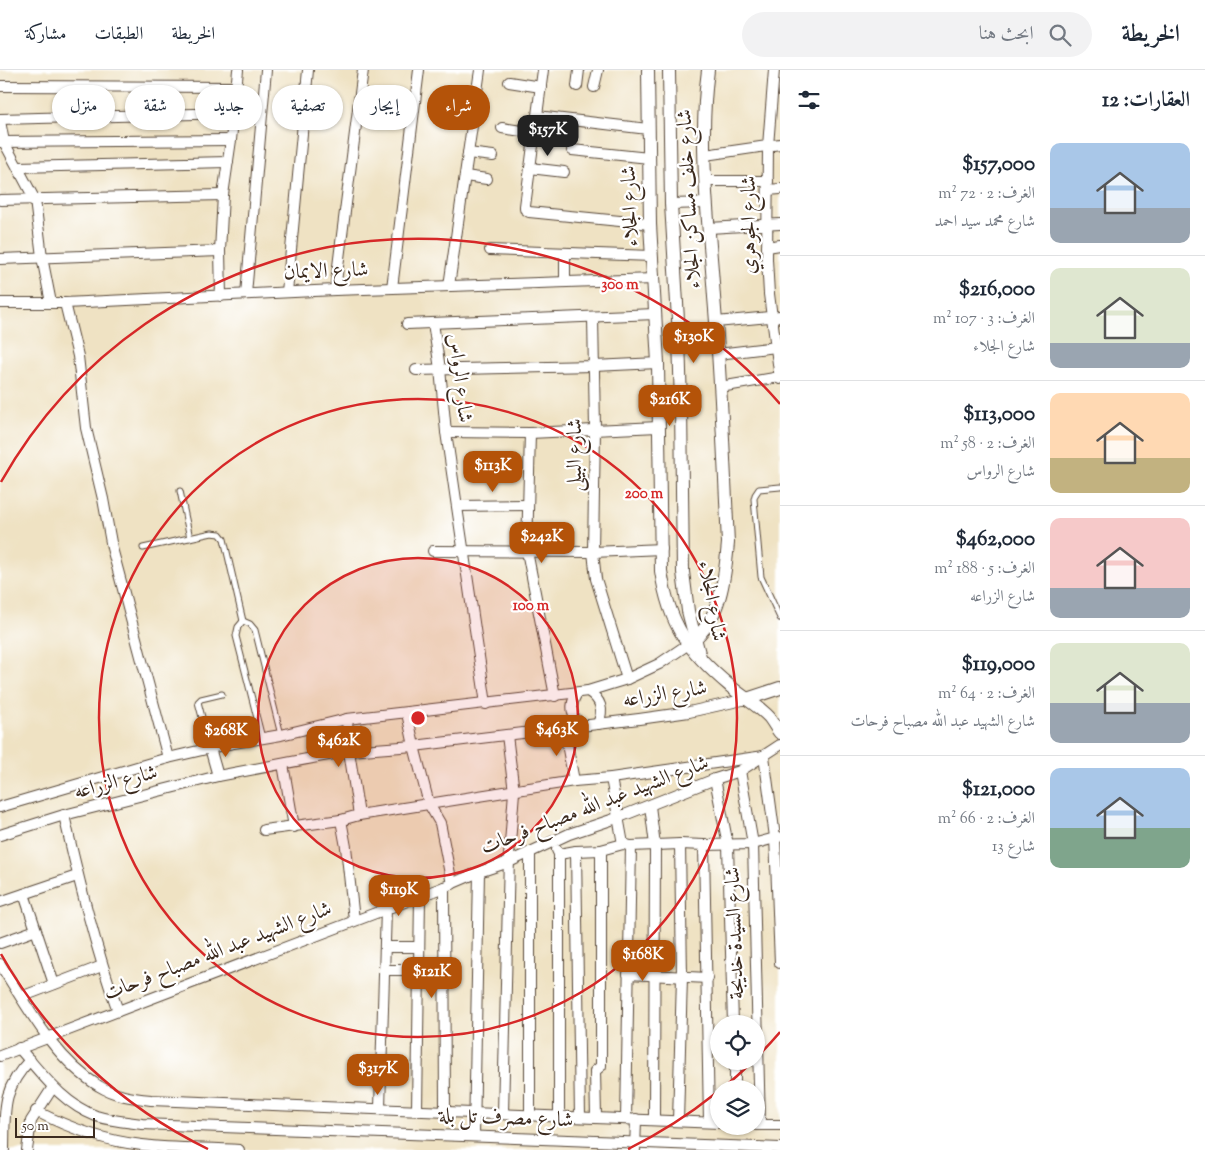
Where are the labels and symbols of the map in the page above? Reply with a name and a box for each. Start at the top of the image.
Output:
street label: شارع خلف مساكن الجلاء [670,108,711,290]
pin: $157K [513,114,583,157]
street label: شارع الجلاء [615,165,648,247]
street label: شارع الجوهري [735,176,766,274]
street label: شارع الايمان [283,256,369,289]
text: 300 m [601,275,639,296]
pin: $130K [659,322,729,364]
street label: شارع الرواس [438,332,479,425]
pin: $216K [635,384,705,427]
street label: شارع البيلى [561,418,592,492]
pin: $113K [458,450,528,493]
text: 200 m [625,484,664,505]
pin: $242K [507,522,577,564]
street label: شارع الجلاء [688,558,733,644]
text: 100 m [513,596,550,617]
street label: شارع الزراعه [621,674,710,717]
centre of rings [409,709,427,727]
pin: $463K [522,714,592,757]
pin: $268K [191,716,261,758]
pin: $462K [304,726,374,768]
street label: شارع الشهيد عبد الله مصباح فرحات [475,745,714,865]
street label: شارع الزراعه [71,758,161,809]
street label: شارع السيدة خديجة [719,866,754,1000]
pin: $119K [364,874,434,917]
street label: شارع الشهيد عبد الله مصباح فرحات [98,891,337,1011]
pin: $168K [608,940,678,982]
pin: $121K [397,956,467,999]
pin: $317K [343,1054,413,1096]
street label: شارع مصرف تل بلة [437,1102,574,1137]
scale bar [15,1115,95,1138]

